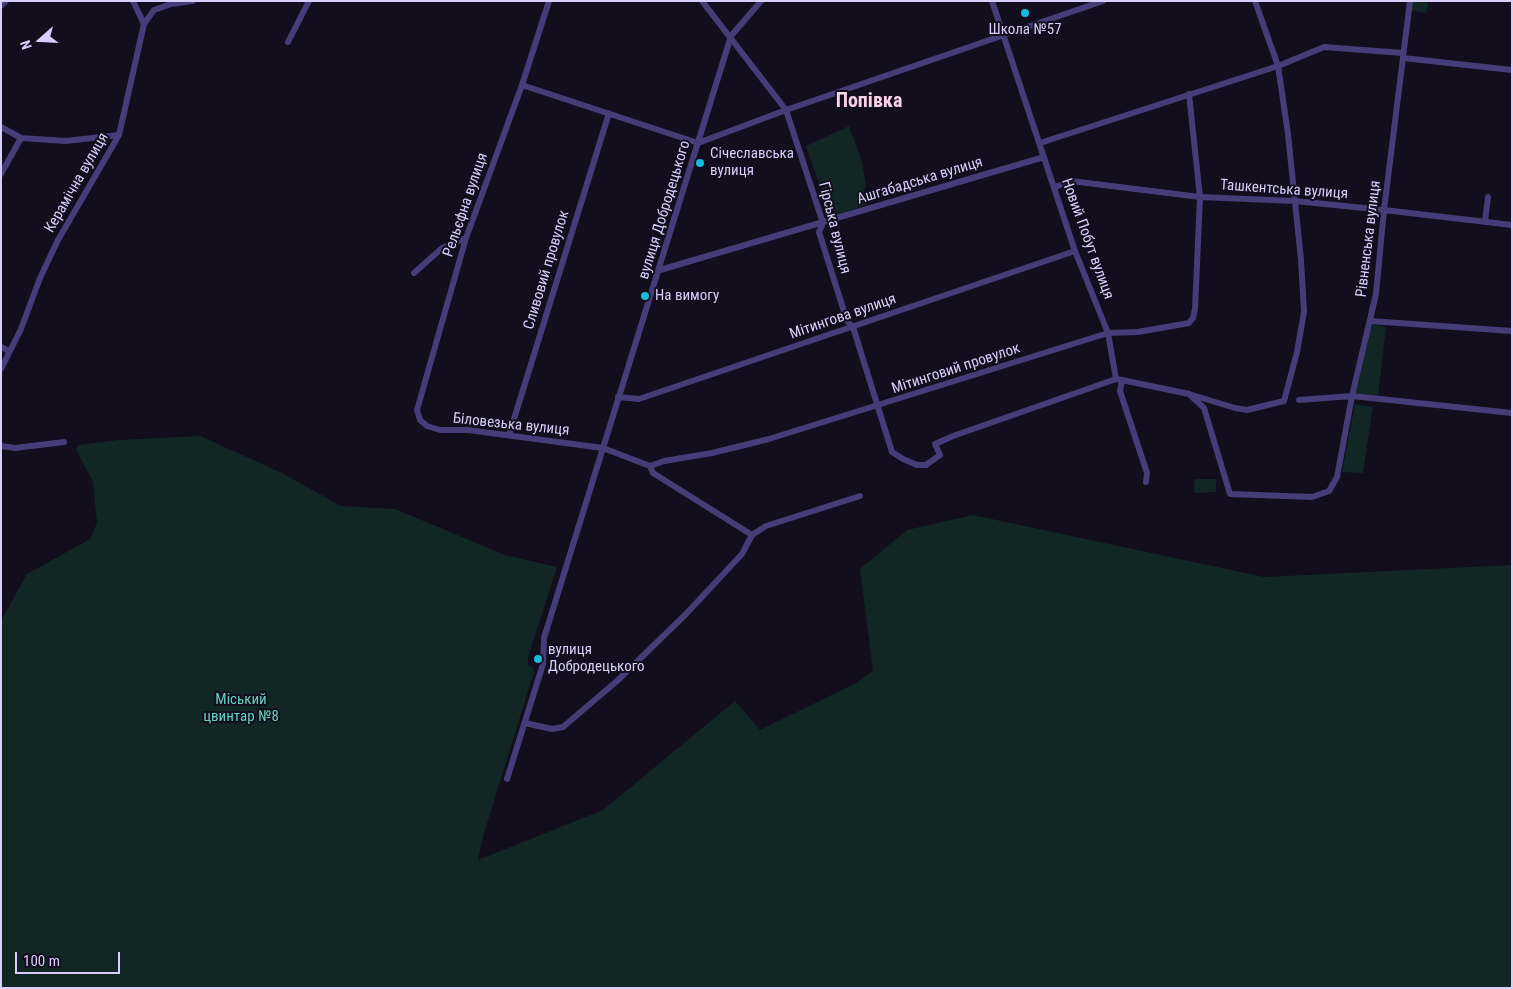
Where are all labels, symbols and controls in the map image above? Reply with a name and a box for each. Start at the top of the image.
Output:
marker: Школа №57 [1019,7,1031,19]
north arrow [15,15,65,65]
place label: Школа №57 [988,21,1062,39]
text: N [17,38,35,52]
district label: Попівка [836,90,902,114]
street label: Керамічна вулиця [41,130,113,236]
street label: вулиця Добродецького [635,139,695,281]
place label: Січеславська вулиця [710,145,794,180]
street label: Рельєфна вулиця [440,151,492,259]
street label: Ашгабадська вулиця [855,153,985,209]
marker: Січеславська вулиця [694,157,706,169]
street label: Новий Побут вулиця [1057,176,1117,302]
street label: Ташкентська вулиця [1219,177,1349,203]
street label: Гірська вулиця [814,180,854,276]
street label: Рівненська вулиця [1353,180,1385,298]
street label: Сливовий провулок [520,208,574,332]
place label: На вимогу [655,287,719,305]
marker: На вимогу [639,290,651,302]
street label: Мітингова вулиця [787,290,899,344]
street label: Мітинговий провулок [889,340,1023,398]
street label: Біловезька вулиця [452,410,570,440]
place label: вулиця Добродецького [548,641,645,676]
marker: вулиця Добродецького [532,653,544,665]
park label: Міський цвинтар №8 [203,691,279,726]
scale bar [18,942,122,974]
text: 100 m [23,952,60,970]

